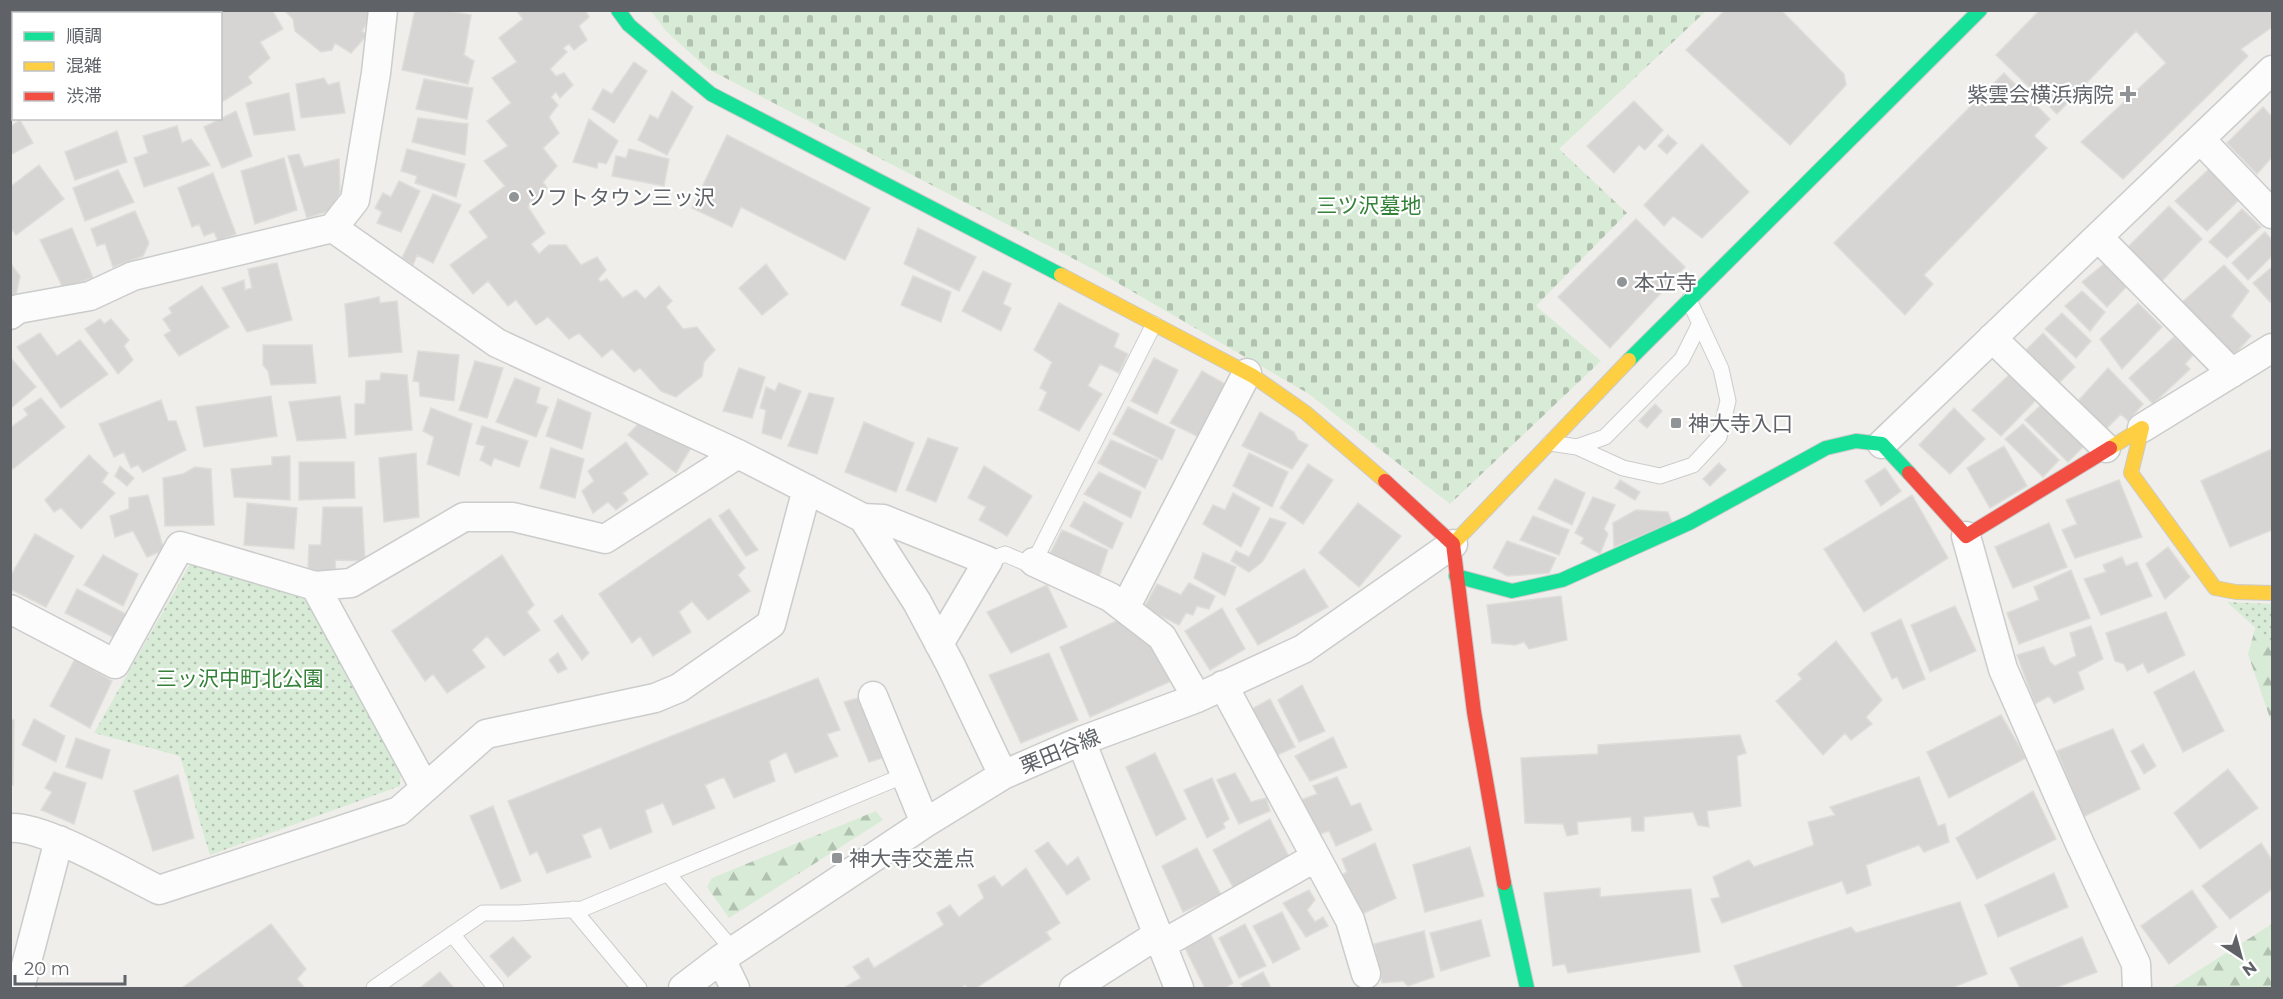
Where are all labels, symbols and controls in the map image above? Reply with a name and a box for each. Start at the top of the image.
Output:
legend [12,12,222,120]
text: 順調 [66,25,102,47]
text: 混雑 [66,55,102,77]
place label: 紫雲会横浜病院 [1967,82,2114,107]
text: 渋滞 [66,85,102,107]
marker: 紫雲会横浜病院 [2119,85,2137,103]
place label: ソフトタウン三ッ沢 [526,185,715,210]
marker: ソフトタウン三ッ沢 [507,190,521,204]
park label: 三ツ沢墓地 [1317,193,1422,218]
place label: 本立寺 [1634,270,1697,295]
marker: 本立寺 [1615,275,1629,289]
place label: 神大寺入口 [1688,411,1793,436]
marker: 神大寺入口 [1669,416,1683,430]
park label: 三ッ沢中町北公園 [156,666,324,691]
street label: 栗田谷線 [1016,724,1104,778]
place label: 神大寺交差点 [849,846,975,871]
marker: 神大寺交差点 [830,851,844,865]
north arrow [2211,927,2271,987]
scale bar [15,948,124,986]
text: N [2239,957,2260,980]
text: 20 m [24,958,70,980]

